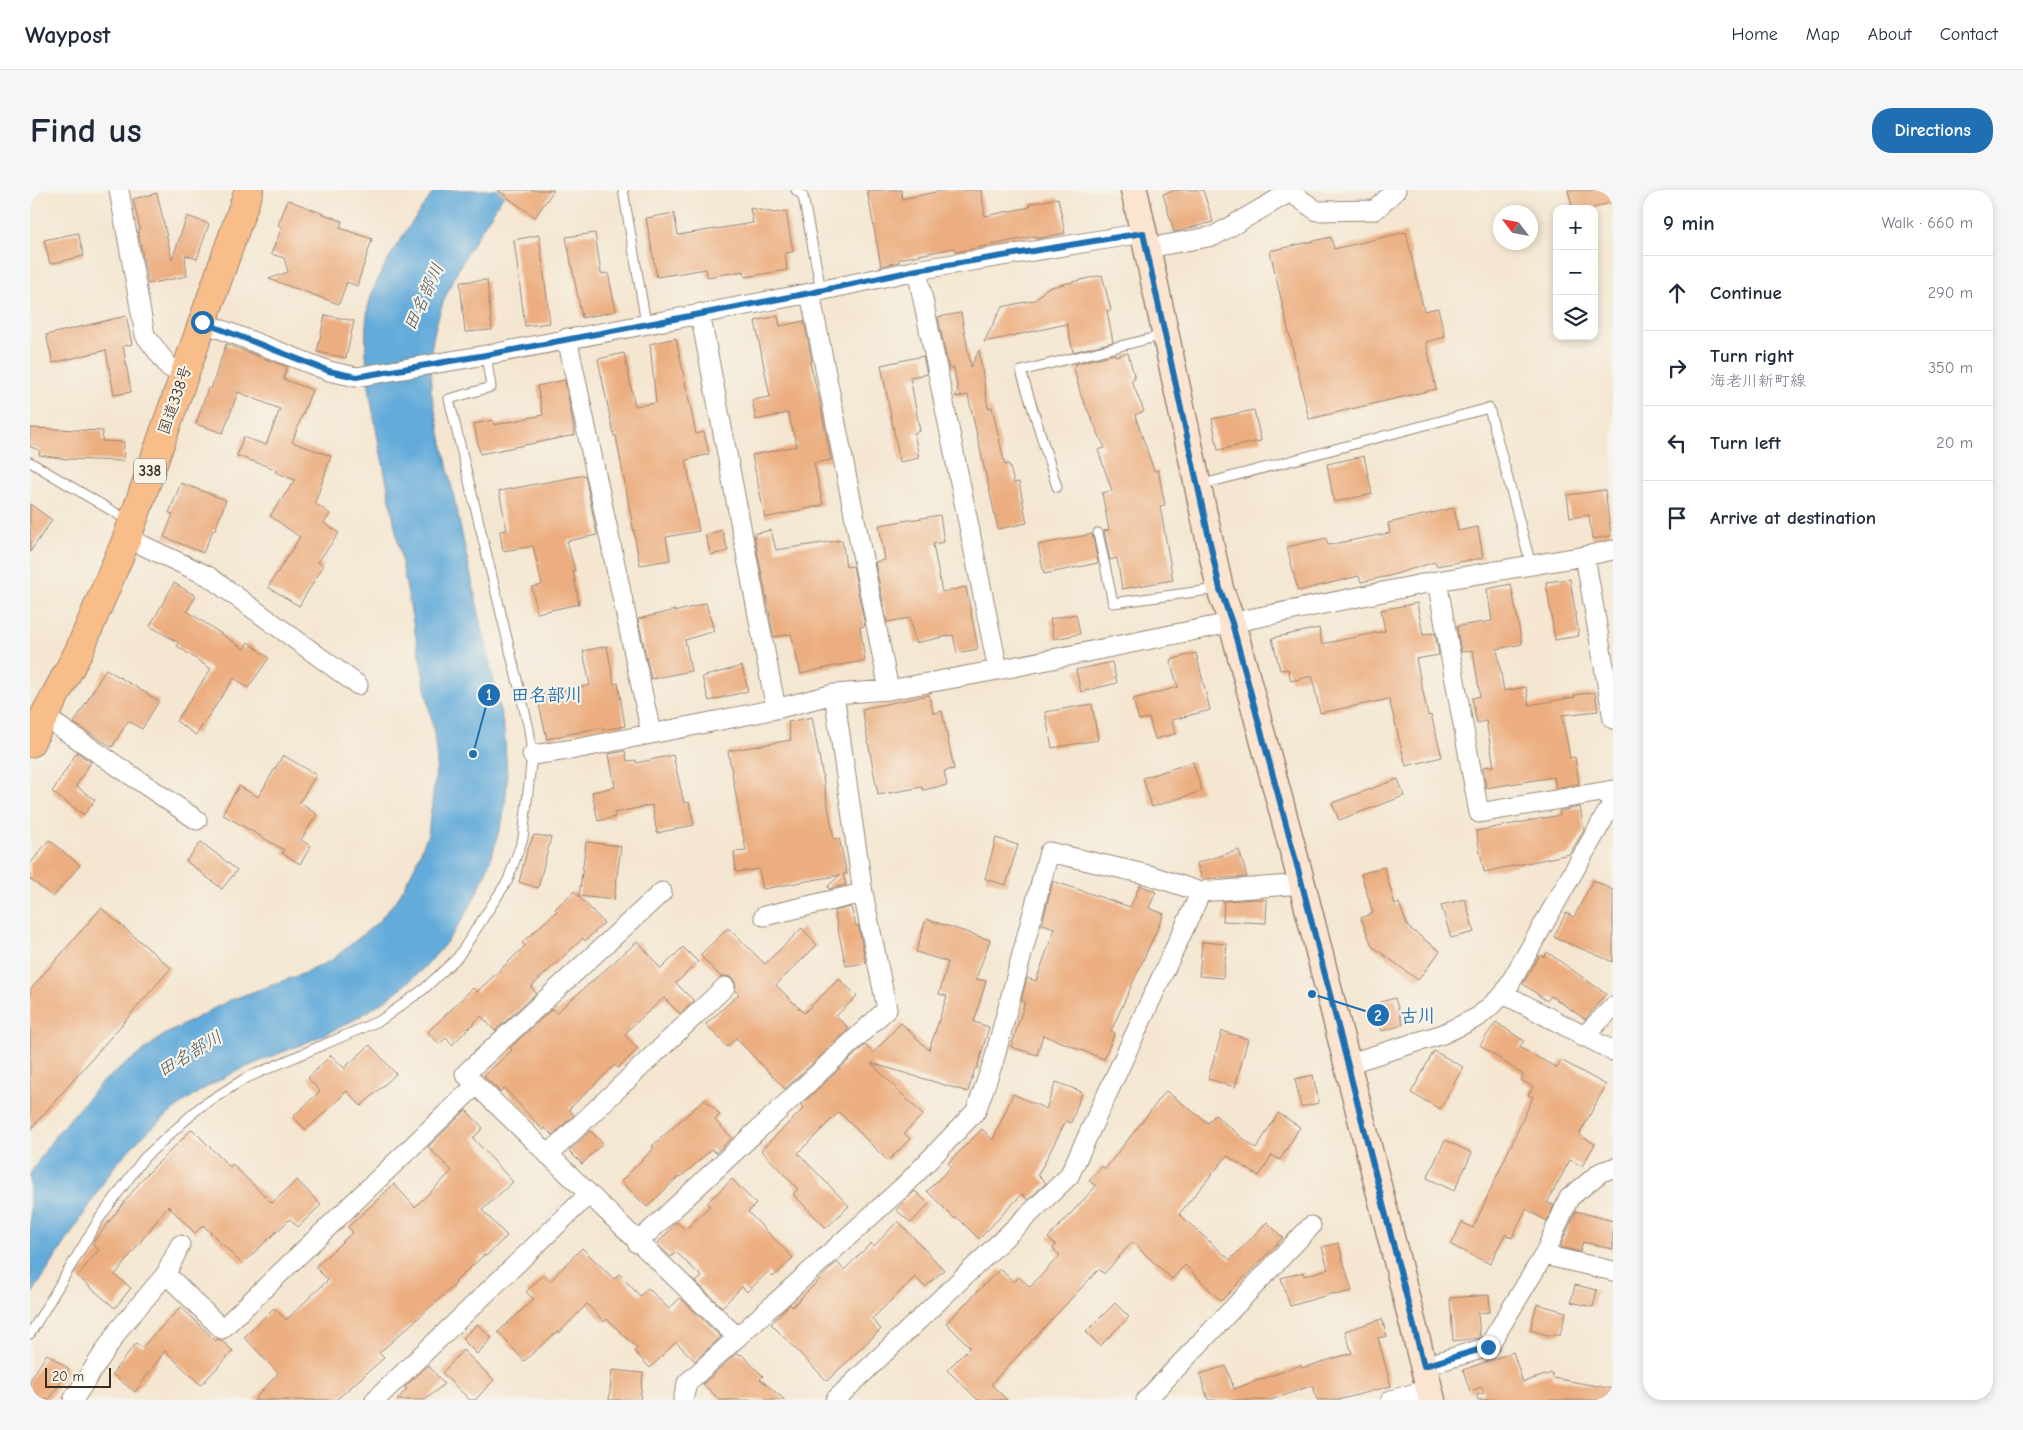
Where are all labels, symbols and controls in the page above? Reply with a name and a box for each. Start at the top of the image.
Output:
text: Waypost [25,21,110,49]
text: Home [1731,24,1778,45]
text: Map [1806,24,1840,45]
text: About [1868,24,1912,45]
text: Contact [1940,24,1998,45]
button: Directions [1872,108,1993,153]
text: Find us [30,110,142,151]
north arrow [1493,205,1538,250]
map controls [1553,205,1598,340]
button: + [1553,205,1598,250]
text: 9 min [1663,211,1715,235]
text: Walk · 660 m [1882,214,1973,232]
button: − [1553,250,1598,295]
water label: 田名部川 [399,260,449,334]
icon: ahead [1663,279,1691,307]
text: Continue [1710,282,1782,304]
text: 290 m [1928,284,1973,302]
button: layers [1553,295,1598,340]
route start [191,311,214,334]
text: Turn right [1710,345,1794,367]
icon: right [1663,354,1691,382]
text: 350 m [1928,359,1973,377]
street label: 国道338号 [155,363,195,437]
text: 海老川新町線 [1710,372,1806,390]
icon: left [1663,429,1691,457]
text: Turn left [1710,432,1781,454]
text: 20 m [1936,434,1973,452]
road number: 338 [134,458,166,484]
icon: arrive [1663,504,1691,532]
text: Arrive at destination [1710,507,1876,529]
callout: 田名部川 [476,678,593,711]
text: 田名部川 [511,685,583,706]
text: 1 [486,686,492,704]
callout: 古川 [1365,999,1446,1032]
text: 古川 [1400,1006,1436,1027]
text: 2 [1374,1007,1382,1025]
water label: 田名部川 [154,1026,226,1082]
route end [1477,1336,1500,1359]
scale bar [45,1365,111,1388]
text: 20 m [52,1368,84,1385]

